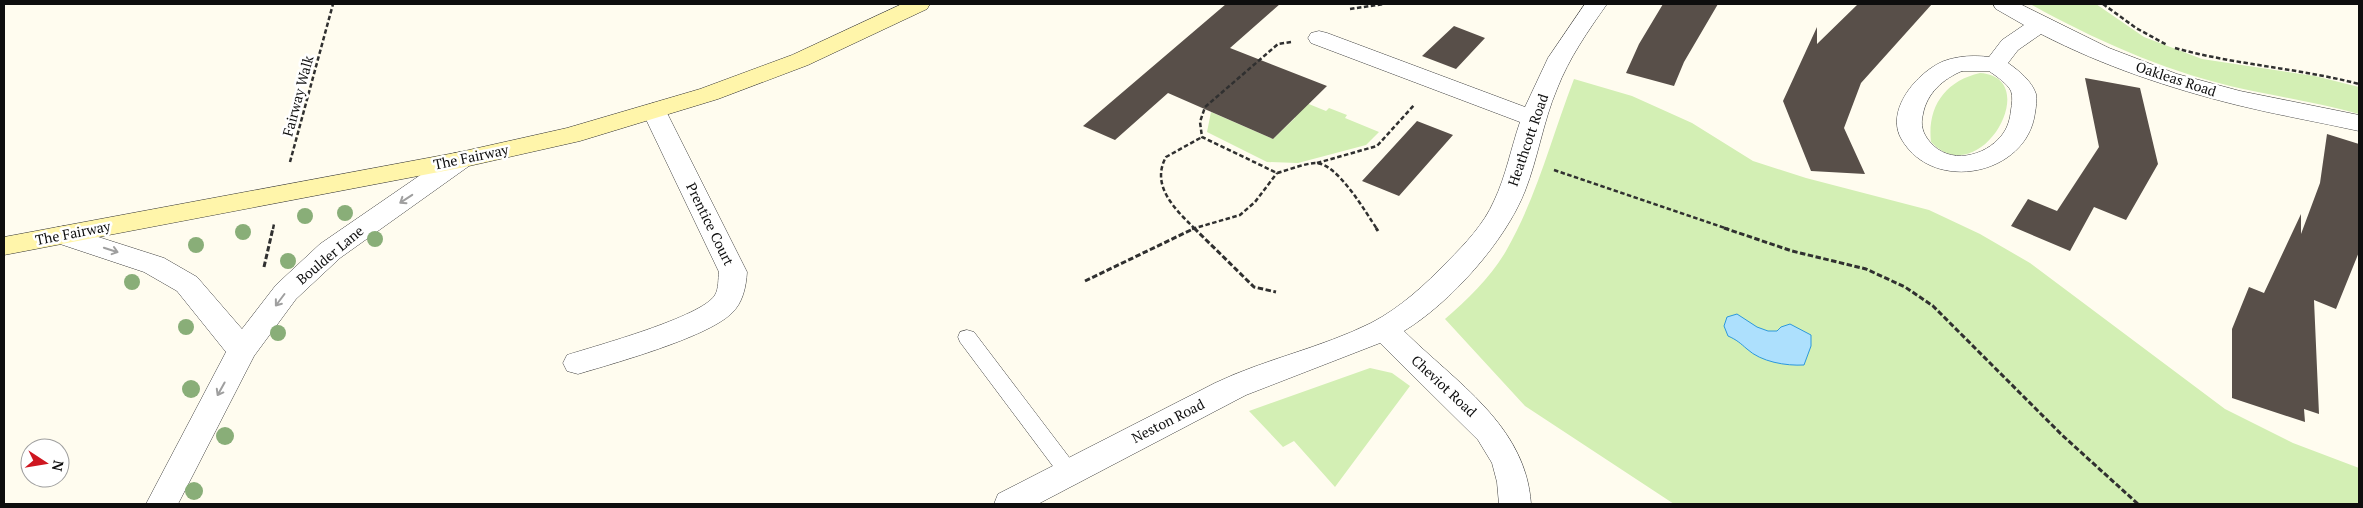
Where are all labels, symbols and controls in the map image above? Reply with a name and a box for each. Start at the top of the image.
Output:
street label: Fairway Walk [278,53,318,138]
street label: Oakleas Road [2133,57,2219,101]
street label: Heathcott Road [1503,91,1552,189]
street label: The Fairway [432,139,511,174]
street label: Prentice Court [682,179,739,269]
one-way arrow [400,194,414,204]
street label: The Fairway [34,216,113,249]
street label: Boulder Lane [292,221,367,288]
one-way arrow [102,246,118,255]
one-way arrow [275,293,285,307]
street label: Cheviot Road [1408,350,1481,421]
one-way arrow [215,382,225,396]
street label: Neston Road [1128,394,1208,447]
north arrow [20,438,70,488]
text: N [48,459,69,473]

